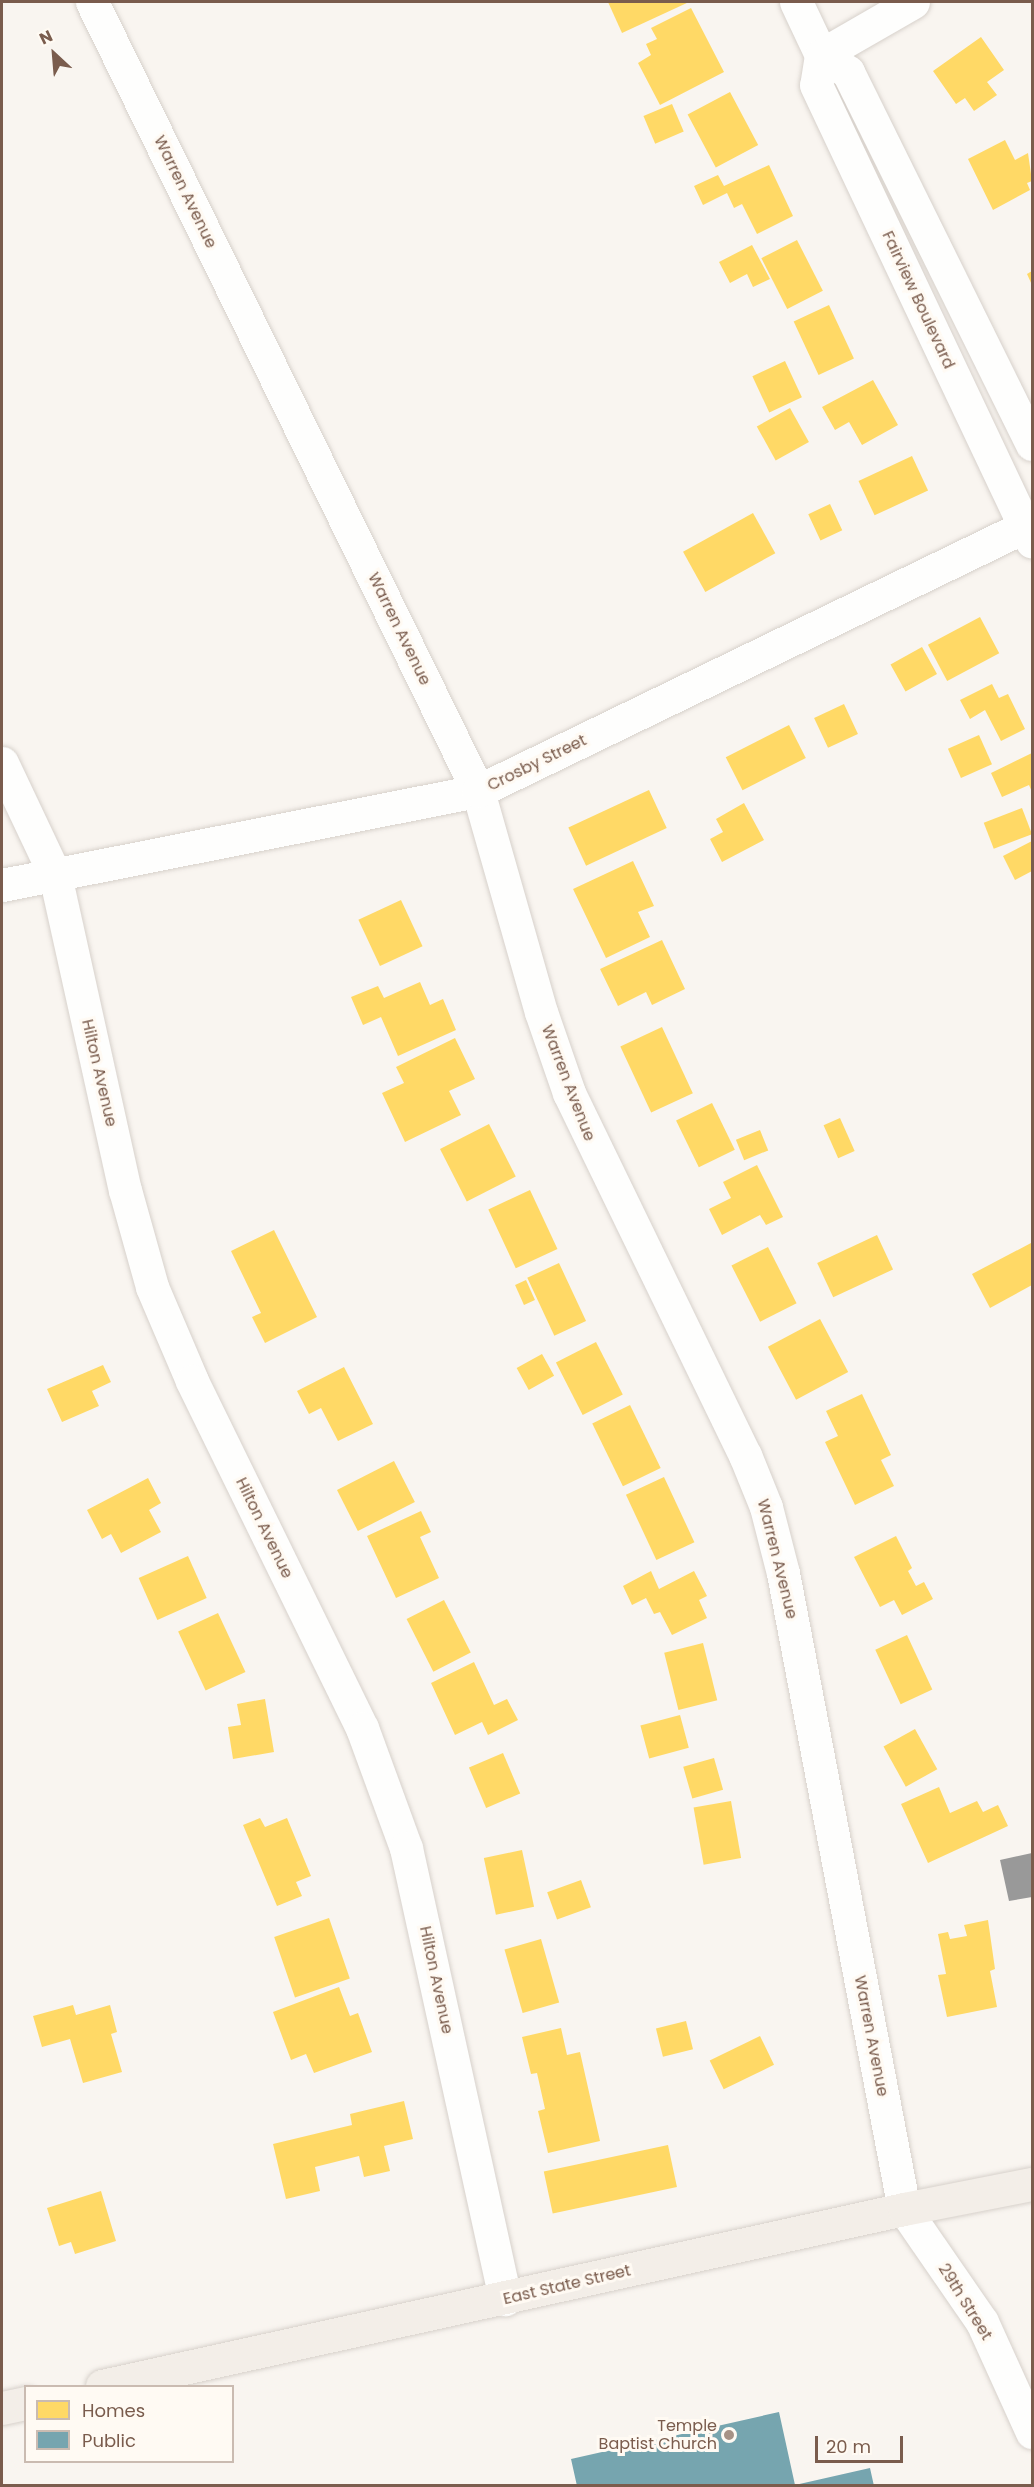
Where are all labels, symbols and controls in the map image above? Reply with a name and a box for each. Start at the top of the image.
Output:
north arrow [24,24,84,84]
text: N [35,24,56,50]
street label: Warren Avenue [149,133,221,251]
street label: Fairview Boulevard [878,228,958,372]
street label: Warren Avenue [363,570,435,688]
street label: Crosby Street [484,731,590,795]
street label: Hilton Avenue [77,1017,121,1129]
street label: Warren Avenue [537,1022,599,1144]
street label: Hilton Avenue [231,1475,297,1581]
street label: Warren Avenue [753,1497,801,1621]
street label: Hilton Avenue [415,1924,457,2036]
street label: Warren Avenue [850,1974,892,2098]
street label: 29th Street [934,2260,996,2344]
street label: East State Street [501,2261,633,2309]
legend [24,2385,234,2463]
text: Homes [82,2398,145,2423]
place label: Temple Baptist Church [599,2416,717,2454]
scale bar [818,2424,906,2462]
text: Public [82,2428,136,2453]
marker: Temple Baptist Church [722,2428,736,2442]
text: 20 m [826,2434,871,2459]

